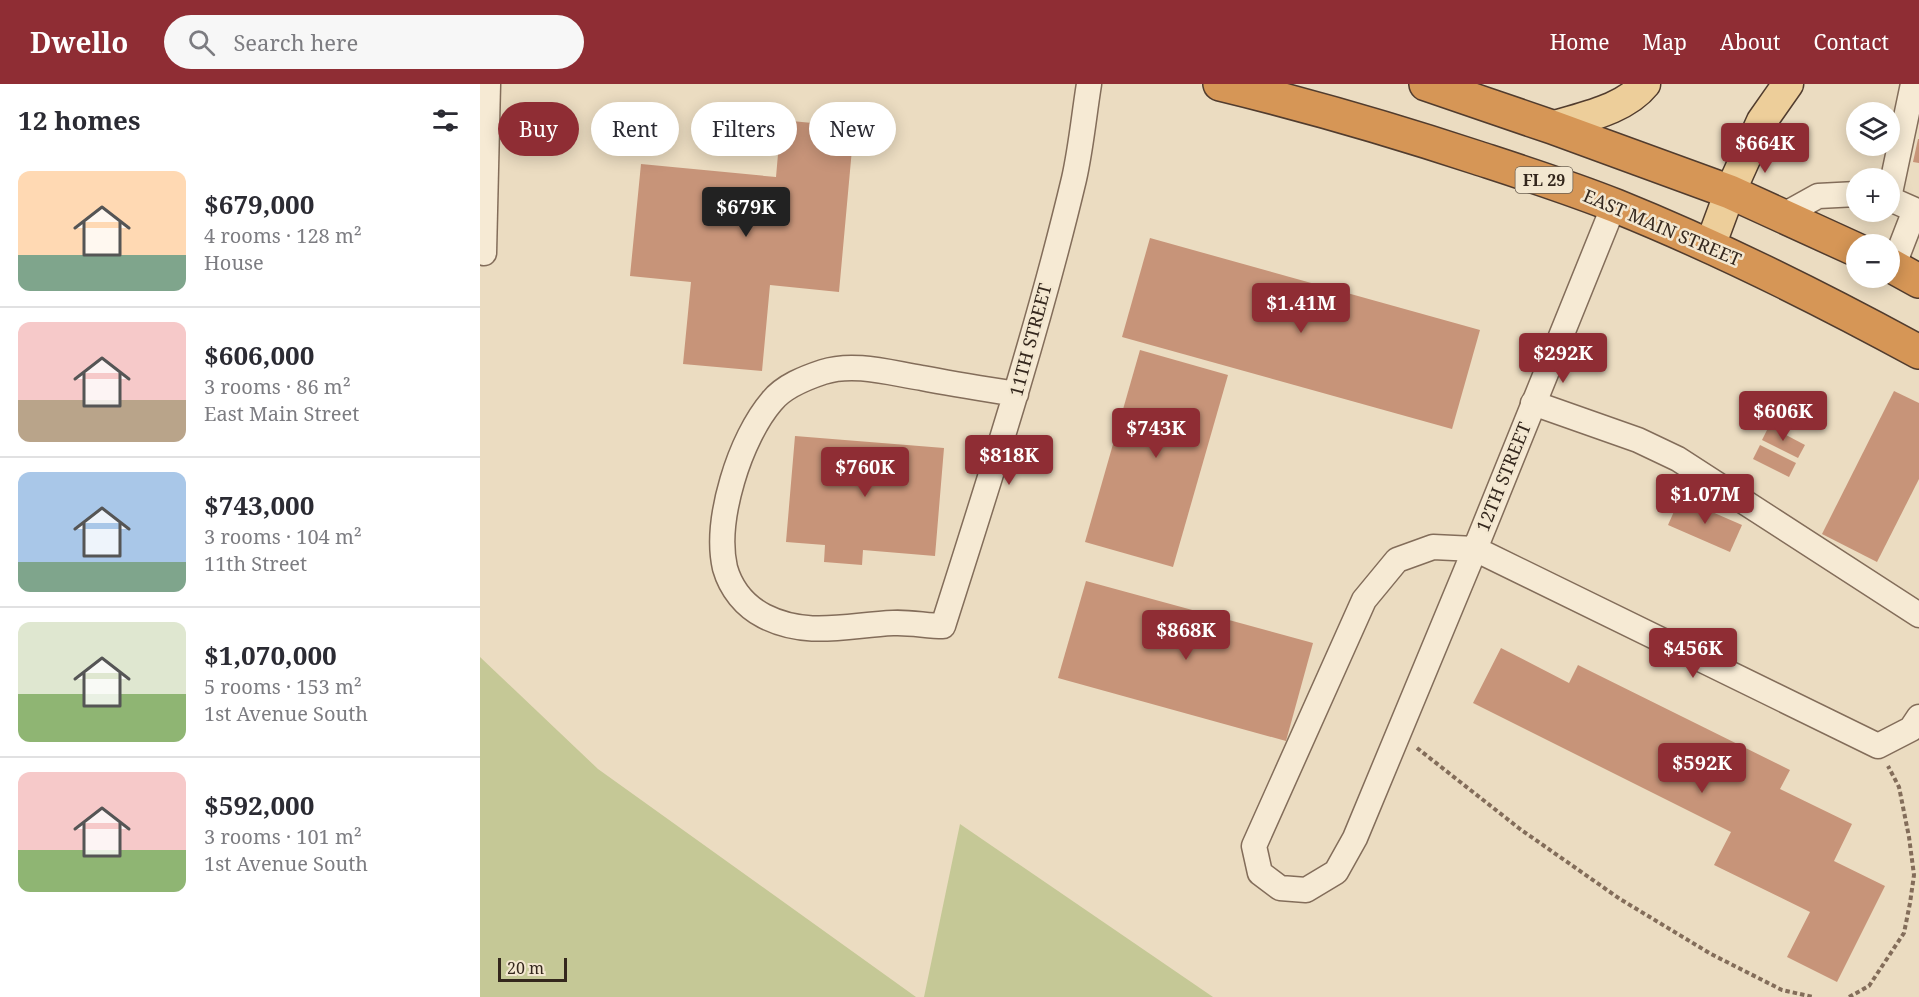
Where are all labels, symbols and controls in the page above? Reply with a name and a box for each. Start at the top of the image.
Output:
search box [164,15,584,69]
text: Dwello [30,23,128,61]
icon: search [185,26,218,59]
text: Search here [233,27,358,57]
text: Home [1550,28,1610,56]
text: Map [1643,28,1687,56]
text: About [1720,28,1781,56]
text: Contact [1814,28,1889,56]
text: 12 homes [18,102,140,138]
chip: Buy [498,102,579,156]
chip: Rent [591,102,679,156]
chip: Filters [691,102,797,156]
chip: New [809,102,896,156]
map controls [1846,102,1900,288]
button: layers [1846,102,1900,156]
icon: filters [429,104,462,137]
pin: $664K [1723,123,1807,174]
text: $664K [1735,129,1795,156]
road number: FL 29 [1516,167,1572,193]
button: + [1846,168,1900,222]
street label: EAST MAIN STREET [1580,183,1745,271]
text: $679,000 [204,186,314,222]
pin: $679K [704,187,788,238]
text: $679K [716,193,776,220]
icon: home [66,195,138,267]
text: 4 rooms · 128 m² [204,222,362,249]
button: − [1846,234,1900,288]
text: House [204,249,264,276]
street label: 11TH STREET [1003,281,1057,399]
pin: $1.41M [1252,283,1350,334]
text: $1.41M [1266,289,1336,316]
pin: $292K [1521,333,1605,384]
text: $606,000 [204,337,314,373]
text: $292K [1533,339,1593,366]
icon: home [66,346,138,418]
text: 3 rooms · 86 m² [204,373,351,400]
pin: $606K [1741,391,1825,442]
text: $606K [1753,397,1813,424]
text: East Main Street [204,400,359,427]
pin: $743K [1114,408,1198,459]
text: $743K [1126,414,1186,441]
street label: 12TH STREET [1470,418,1536,535]
pin: $818K [967,435,1051,486]
text: $818K [979,441,1039,468]
pin: $760K [823,447,907,498]
text: $760K [835,453,895,480]
pin: $1.07M [1656,474,1754,525]
text: $1.07M [1670,480,1740,507]
text: $743,000 [204,487,314,523]
icon: home [66,496,138,568]
text: 3 rooms · 104 m² [204,523,362,550]
text: 11th Street [204,550,307,577]
pin: $868K [1144,610,1228,661]
text: $868K [1156,616,1216,643]
pin: $456K [1651,628,1735,679]
text: $456K [1663,634,1723,661]
text: $1,070,000 [204,637,337,673]
icon: home [66,646,138,718]
text: 5 rooms · 153 m² [204,673,362,700]
text: 1st Avenue South [204,700,368,727]
pin: $592K [1660,743,1744,794]
text: $592K [1672,749,1732,776]
text: $592,000 [204,787,314,823]
icon: home [66,796,138,868]
text: 3 rooms · 101 m² [204,823,362,850]
text: 1st Avenue South [204,850,368,877]
scale bar [498,955,567,982]
text: 20 m [507,957,544,979]

